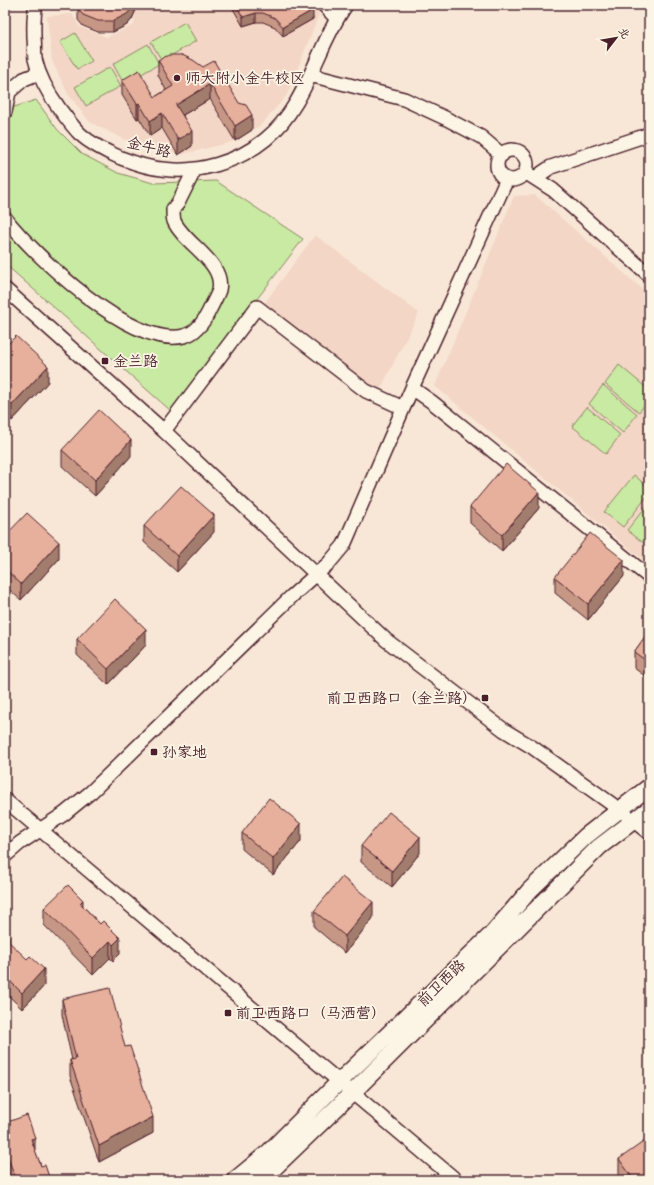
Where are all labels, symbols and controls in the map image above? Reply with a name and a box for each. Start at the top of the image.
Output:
north arrow [596,18,636,58]
text: 北 [613,23,635,43]
place label: 师大附小金牛校区 [185,65,305,91]
marker: 师大附小金牛校区 [172,73,182,83]
street label: 金牛路 [124,129,174,165]
place label: 金兰路 [113,348,158,374]
marker: 金兰路 [100,356,110,366]
place label: 前卫西路口（金兰路） [327,685,477,711]
marker: 前卫西路口（金兰路） [480,693,490,703]
place label: 孙家地 [162,739,207,765]
marker: 孙家地 [149,747,159,757]
street label: 前卫西路 [410,953,472,1013]
place label: 前卫西路口（马洒营） [236,1000,386,1026]
marker: 前卫西路口（马洒营） [223,1008,233,1018]

